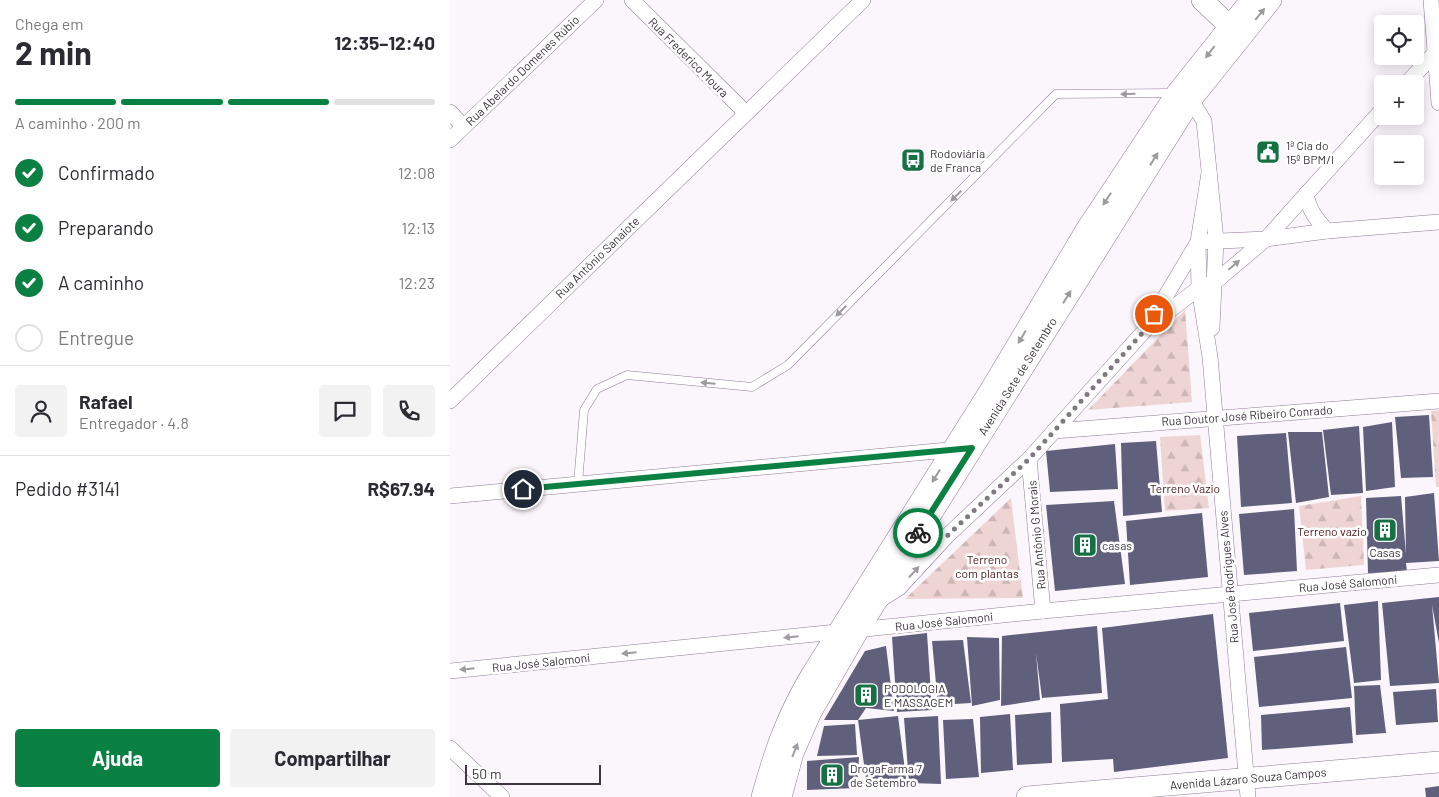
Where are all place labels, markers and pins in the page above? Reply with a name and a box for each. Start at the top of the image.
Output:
place label: 1ª Cia do 15º BPM/I [1286,138,1334,166]
public building icon: 1ª Cia do 15º BPM/I [1255,139,1281,165]
place label: Rodoviária de Franca [930,146,985,174]
bus stop icon: Rodoviária de Franca [900,147,926,173]
pin [1133,293,1175,335]
pin [502,468,544,510]
building icon: Casas [1372,517,1398,543]
building icon: casas [1072,532,1098,558]
place label: casas [1102,538,1132,552]
place label: Casas [1369,545,1401,559]
place label: PODOLOGIA E MASSAGEM [884,681,953,709]
building icon: PODOLOGIA E MASSAGEM [853,682,879,708]
place label: DrogaFarma 7 de Setembro [850,761,922,789]
building icon: DrogaFarma 7 de Setembro [819,762,845,788]

